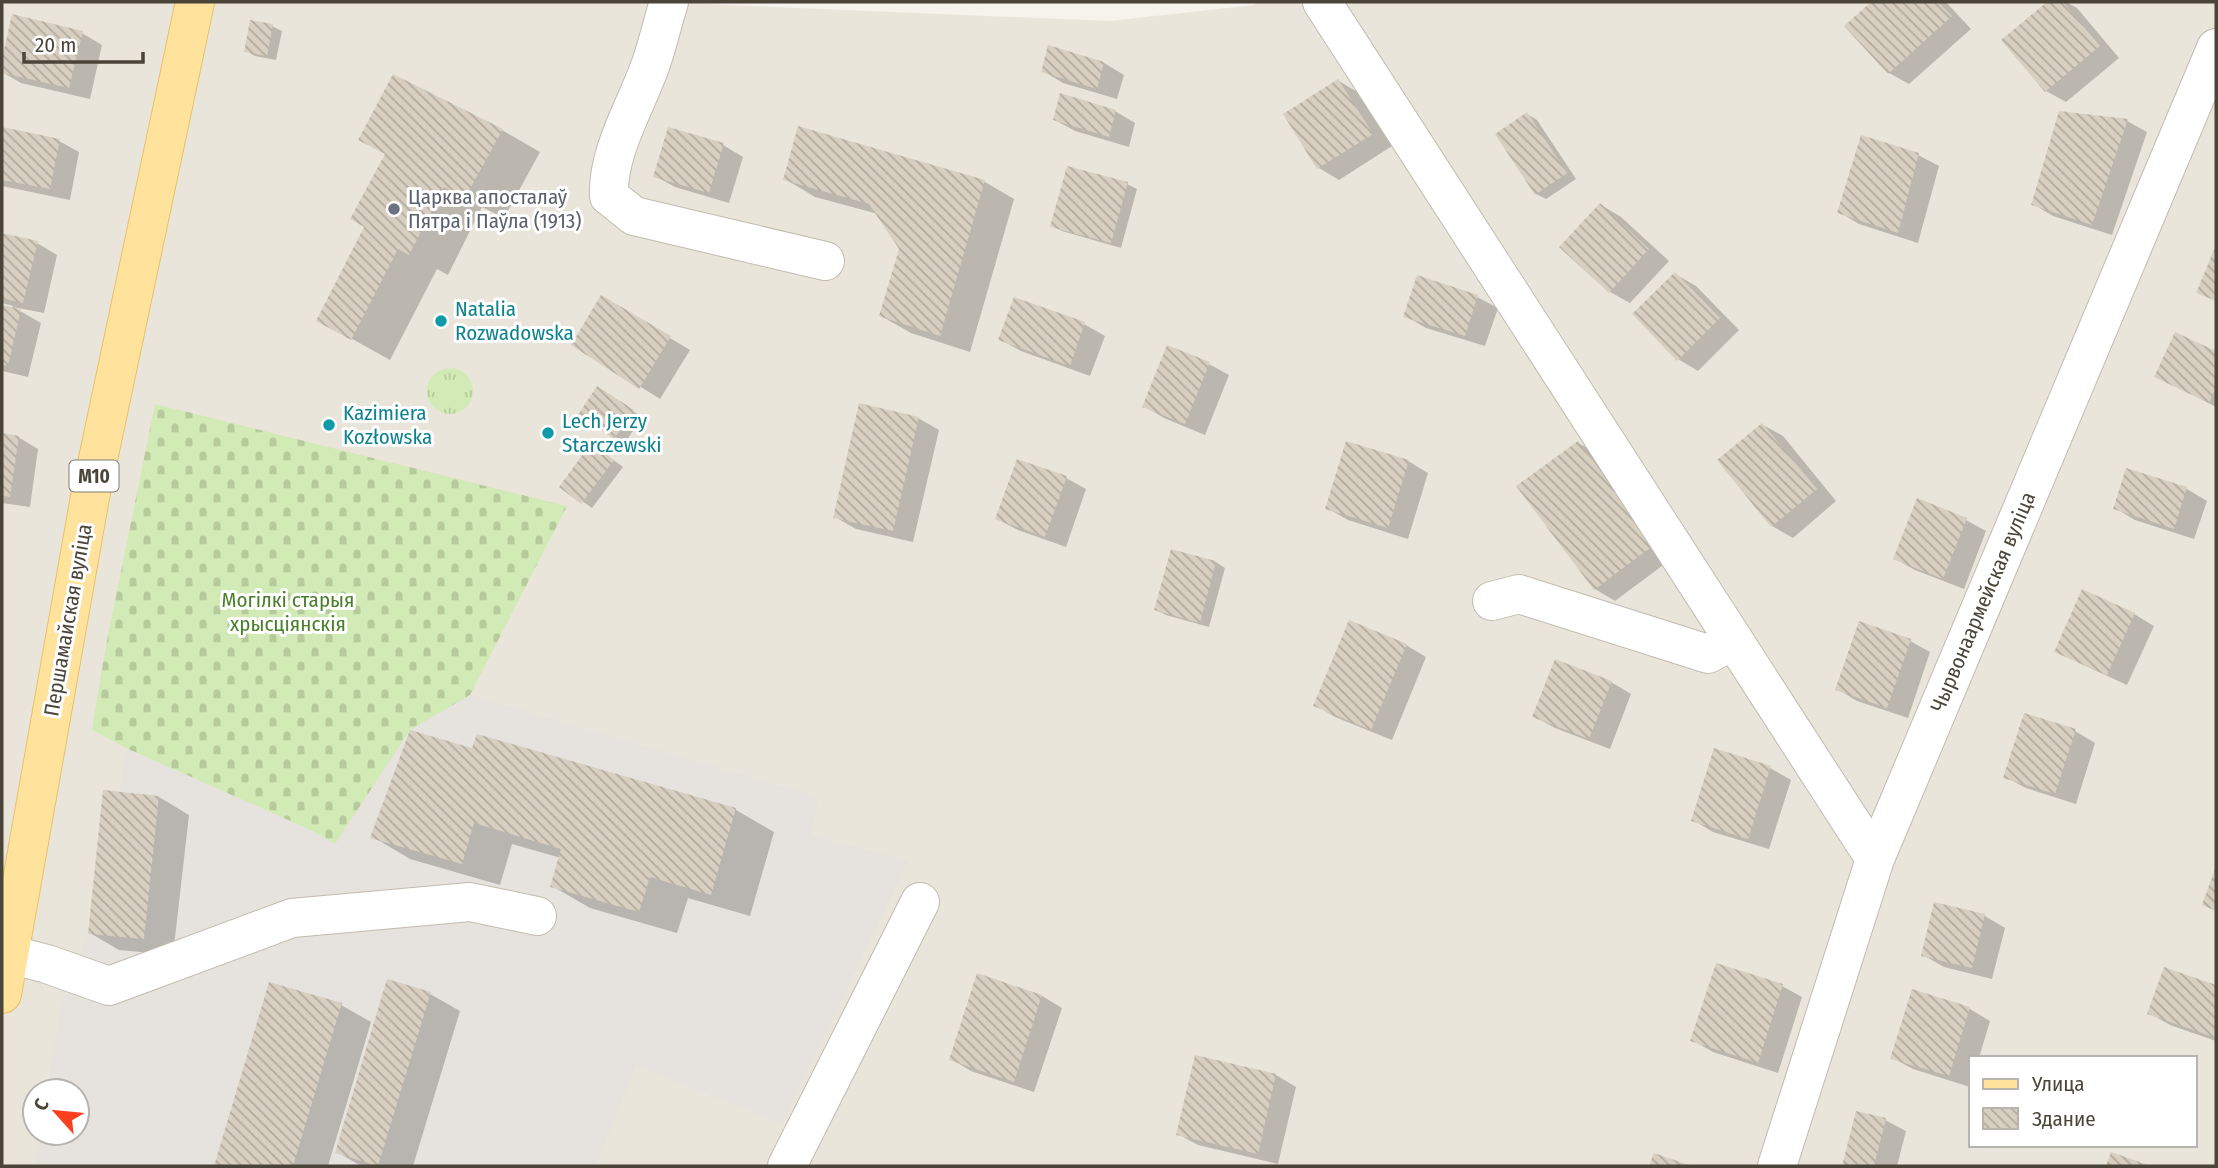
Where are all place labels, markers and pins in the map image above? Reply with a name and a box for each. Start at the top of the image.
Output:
place label: Царква апосталаў Пятра і Паўла (1913) [408,184,582,234]
marker: Царква апосталаў Пятра і Паўла (1913) [386,201,402,217]
place label: Natalia Rozwadowska [455,296,574,346]
marker: Natalia Rozwadowska [433,313,449,329]
place label: Kazimiera Kozłowska [343,400,432,450]
place label: Lech Jerzy Starczewski [562,408,661,458]
marker: Kazimiera Kozłowska [321,417,337,433]
marker: Lech Jerzy Starczewski [540,425,556,441]

